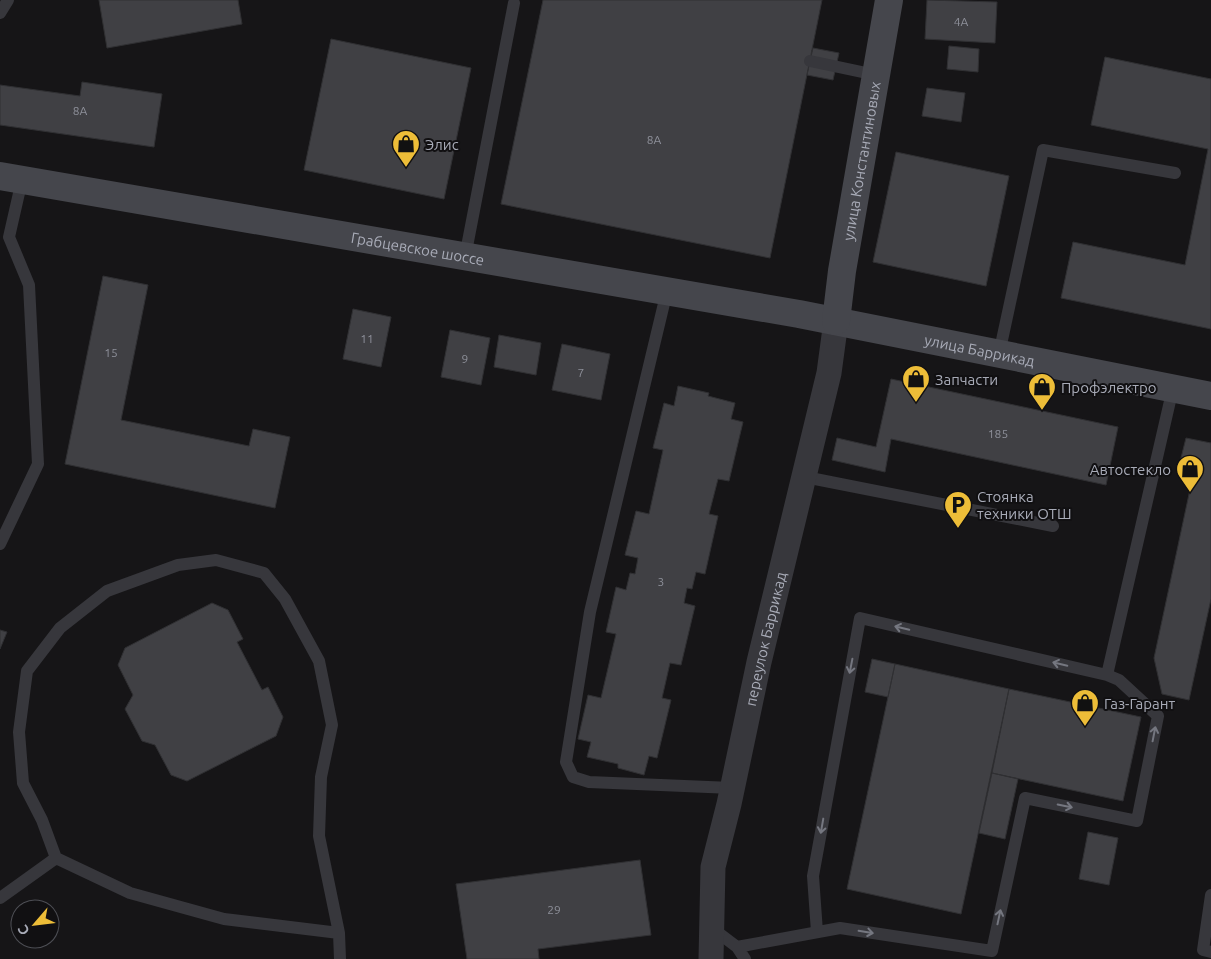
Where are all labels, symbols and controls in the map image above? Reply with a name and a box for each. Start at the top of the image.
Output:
house number: 4А [954,15,968,28]
street label: улица Константиновых [839,80,883,242]
house number: 8А [73,104,87,117]
shop icon: Элис [391,129,421,168]
house number: 8А [647,133,661,146]
place label: Элис [425,136,459,153]
street label: Грабцевское шоссе [350,228,486,268]
street label: улица Баррикад [923,331,1037,369]
house number: 11 [360,332,374,345]
house number: 15 [104,346,118,359]
house number: 9 [462,352,468,365]
shop icon: Запчасти [901,364,931,403]
house number: 7 [578,366,584,379]
place label: Запчасти [935,371,998,388]
shop icon: Профэлектро [1027,372,1057,411]
place label: Профэлектро [1061,379,1157,396]
house number: 185 [988,427,1008,440]
shop icon: Автостекло [1175,454,1205,493]
place label: Автостекло [1090,461,1171,478]
place label: Стоянка техники ОТШ [977,488,1072,522]
parking icon: Стоянка техники ОТШ [943,490,973,529]
street label: переулок Баррикад [741,570,789,708]
house number: 3 [658,575,664,588]
one-way arrow [894,623,910,632]
one-way arrow [846,658,856,674]
one-way arrow [1052,659,1068,668]
shop icon: Газ-Гарант [1070,688,1100,727]
place label: Газ-Гарант [1104,695,1176,712]
one-way arrow [1150,727,1160,743]
one-way arrow [1056,802,1072,811]
one-way arrow [817,818,827,834]
north arrow [10,899,60,949]
house number: 29 [547,903,561,916]
one-way arrow [995,909,1004,925]
text: С [14,922,33,938]
one-way arrow [857,927,873,937]

